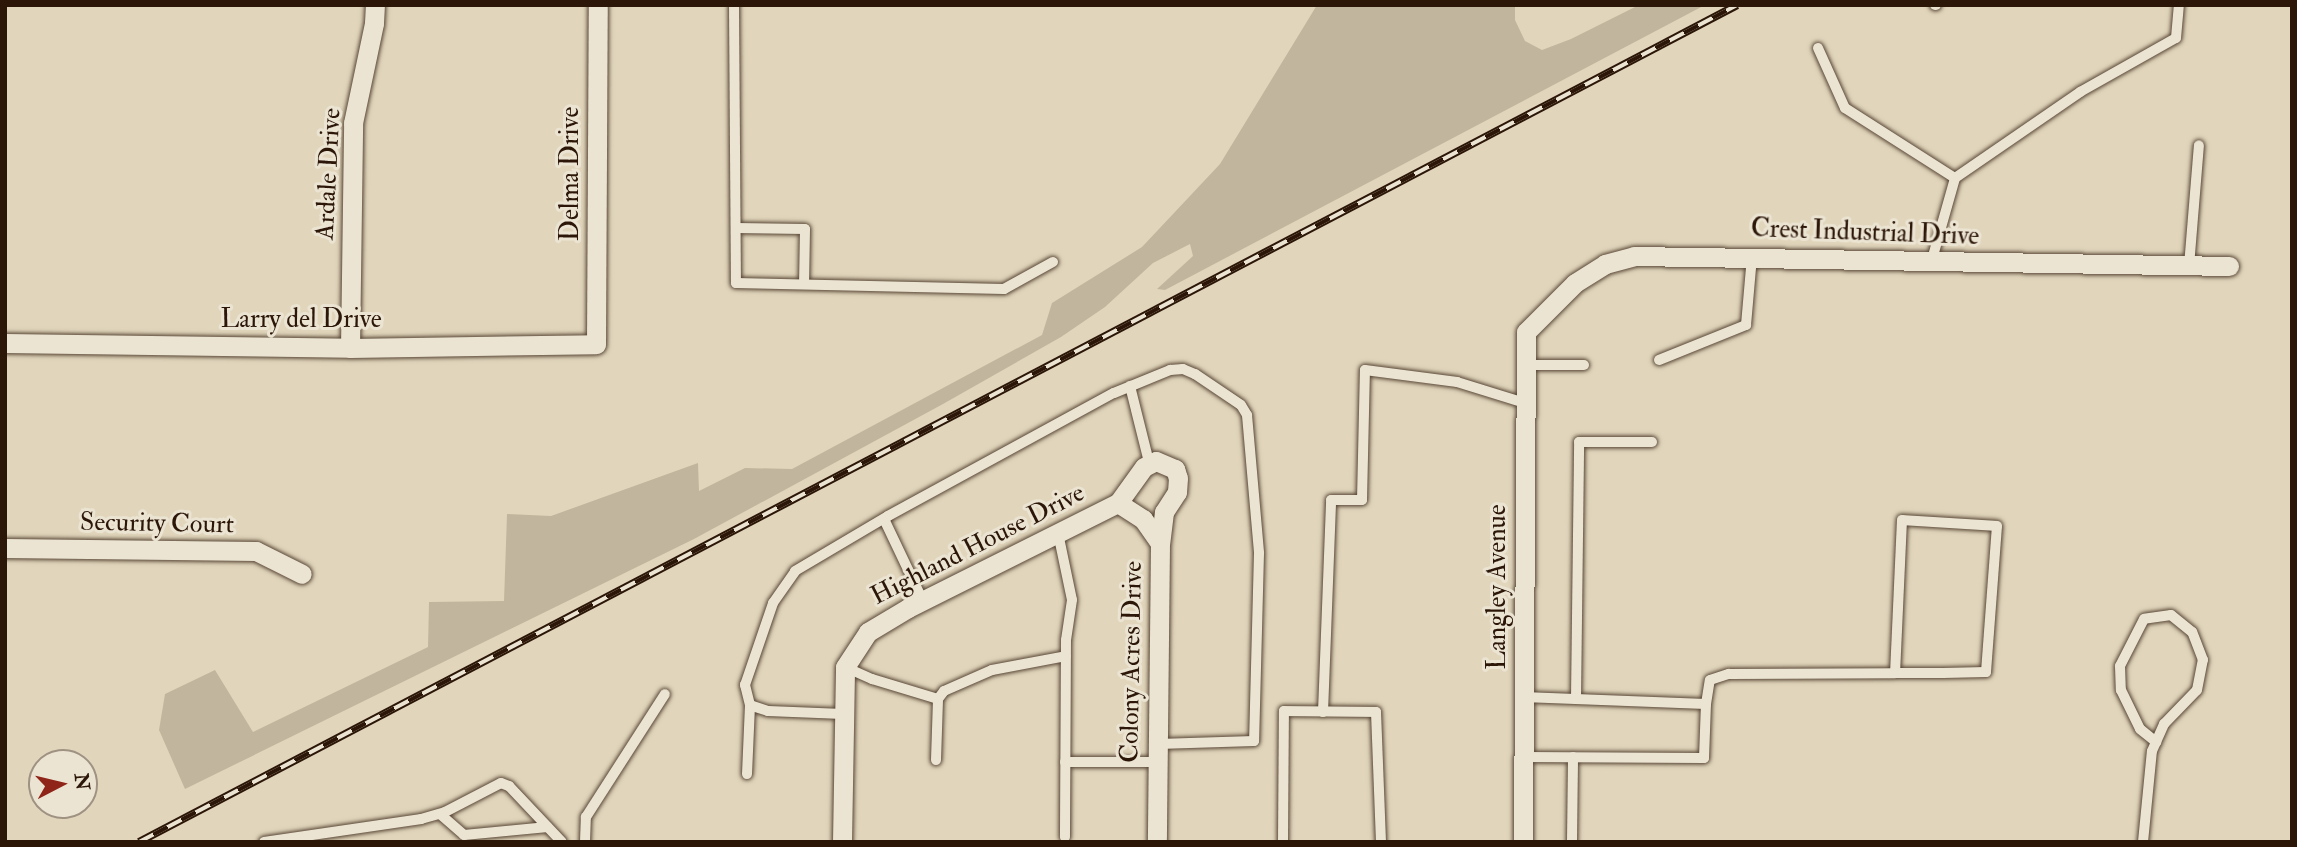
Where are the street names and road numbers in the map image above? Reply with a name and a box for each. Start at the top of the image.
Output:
street label: Ardale Drive [310,107,348,241]
street label: Delma Drive [555,107,587,241]
street label: Crest Industrial Drive [1750,213,1980,253]
street label: Larry del Drive [220,304,382,336]
street label: Highland House Drive [866,478,1090,612]
street label: Langley Avenue [1482,504,1514,670]
street label: Security Court [80,507,234,541]
street label: Colony Acres Drive [1115,561,1149,763]

